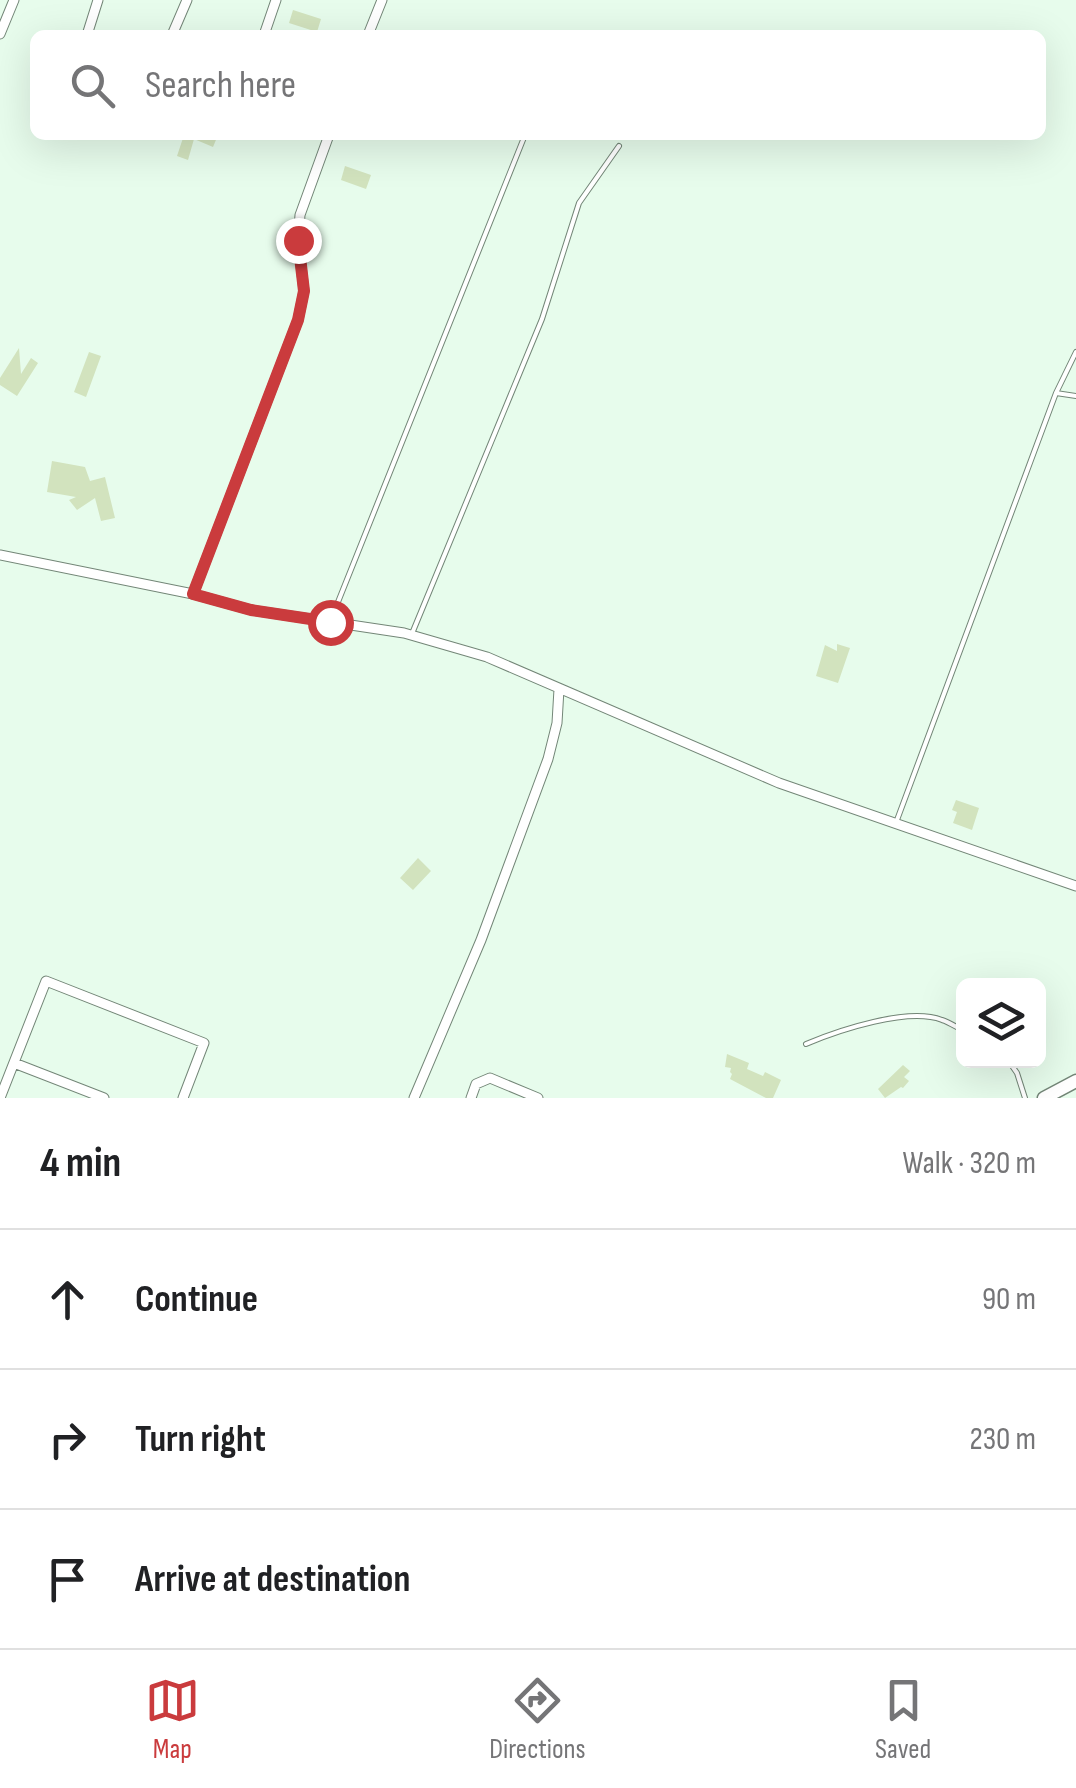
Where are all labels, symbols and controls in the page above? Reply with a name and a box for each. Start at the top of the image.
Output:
search box [30,30,1046,140]
icon: search [65,58,120,113]
text: Search here [145,63,296,108]
route end [276,218,322,264]
route start [308,600,354,646]
map controls [956,978,1046,1068]
button: layers [956,978,1046,1068]
text: 4 min [40,1138,121,1189]
text: Walk · 320 m [902,1144,1036,1183]
icon: ahead [40,1272,95,1327]
text: Continue [135,1277,258,1322]
text: 90 m [982,1280,1036,1319]
icon: right [40,1412,95,1467]
text: Turn right [135,1417,266,1462]
text: 230 m [969,1420,1036,1459]
icon: arrive [40,1552,95,1607]
text: Arrive at destination [135,1557,410,1602]
tab: Map [145,1673,200,1766]
tab: Directions [489,1673,586,1766]
tab: Saved [875,1673,931,1766]

